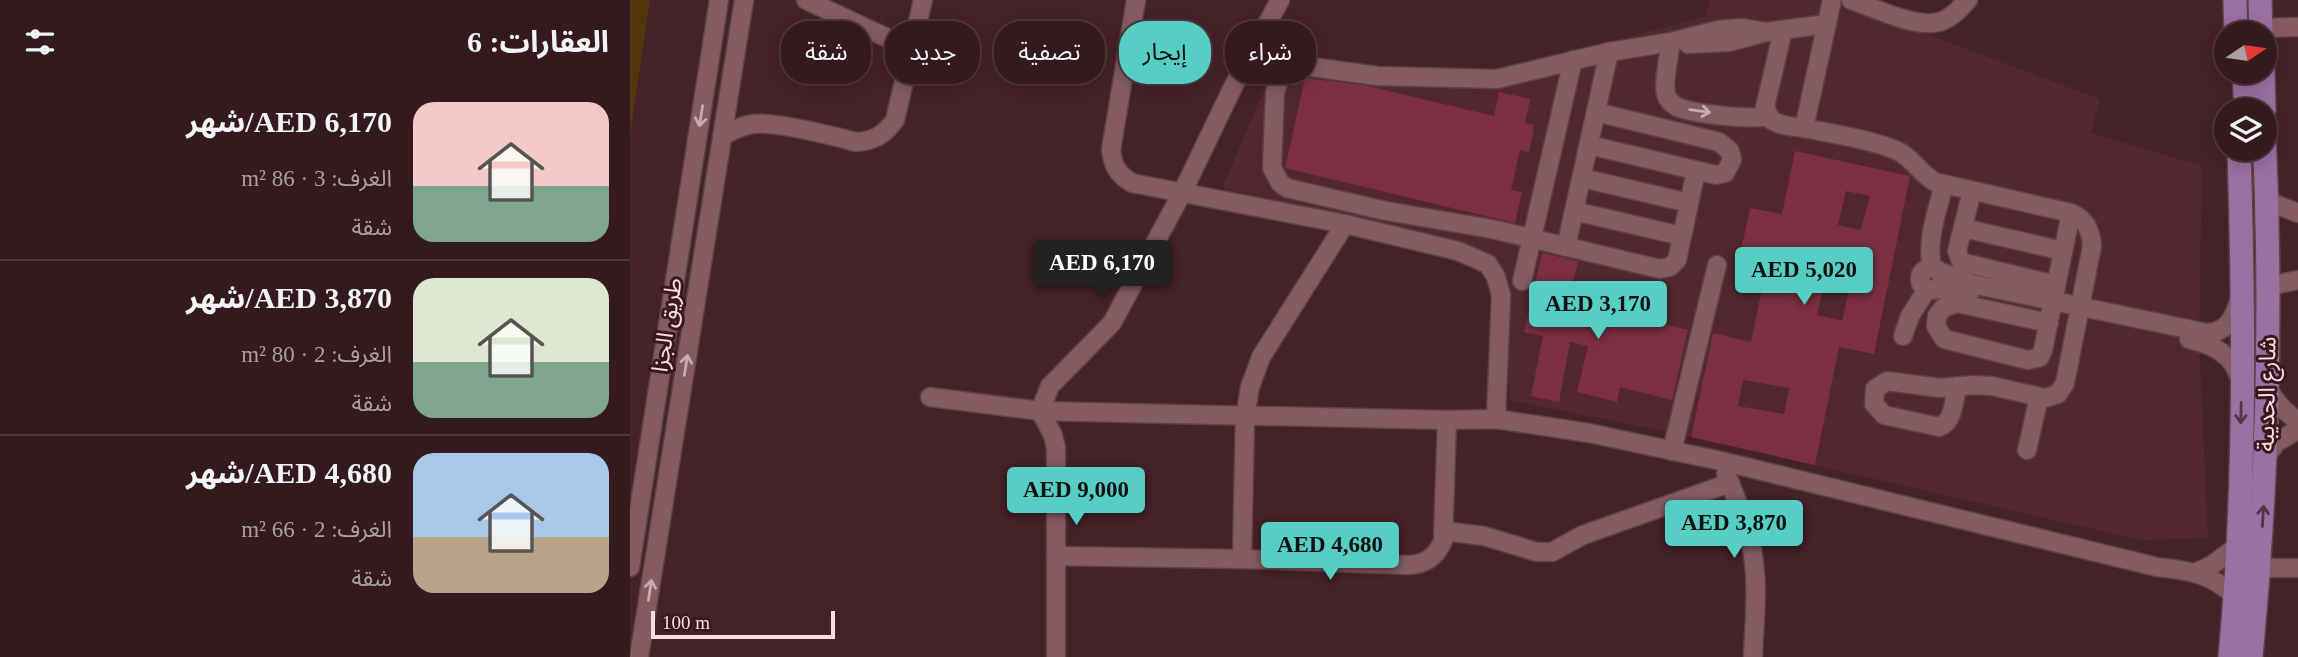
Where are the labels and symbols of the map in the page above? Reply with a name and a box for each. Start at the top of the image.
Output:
north arrow [2214,21,2277,84]
one-way arrow [694,104,707,127]
one-way arrow [1688,105,1711,118]
pin: AED 6,170 [1022,240,1182,300]
pin: AED 5,020 [1724,247,1884,307]
street label: طريق الجزا [647,276,688,374]
pin: AED 3,170 [1518,282,1678,341]
street label: شارع الحديبة [2253,336,2284,452]
one-way arrow [680,354,693,377]
one-way arrow [2234,401,2248,424]
pin: AED 9,000 [996,468,1156,527]
pin: AED 3,870 [1654,500,1814,560]
one-way arrow [2256,505,2269,528]
pin: AED 4,680 [1250,522,1410,582]
one-way arrow [644,579,657,602]
scale bar [651,608,835,640]

